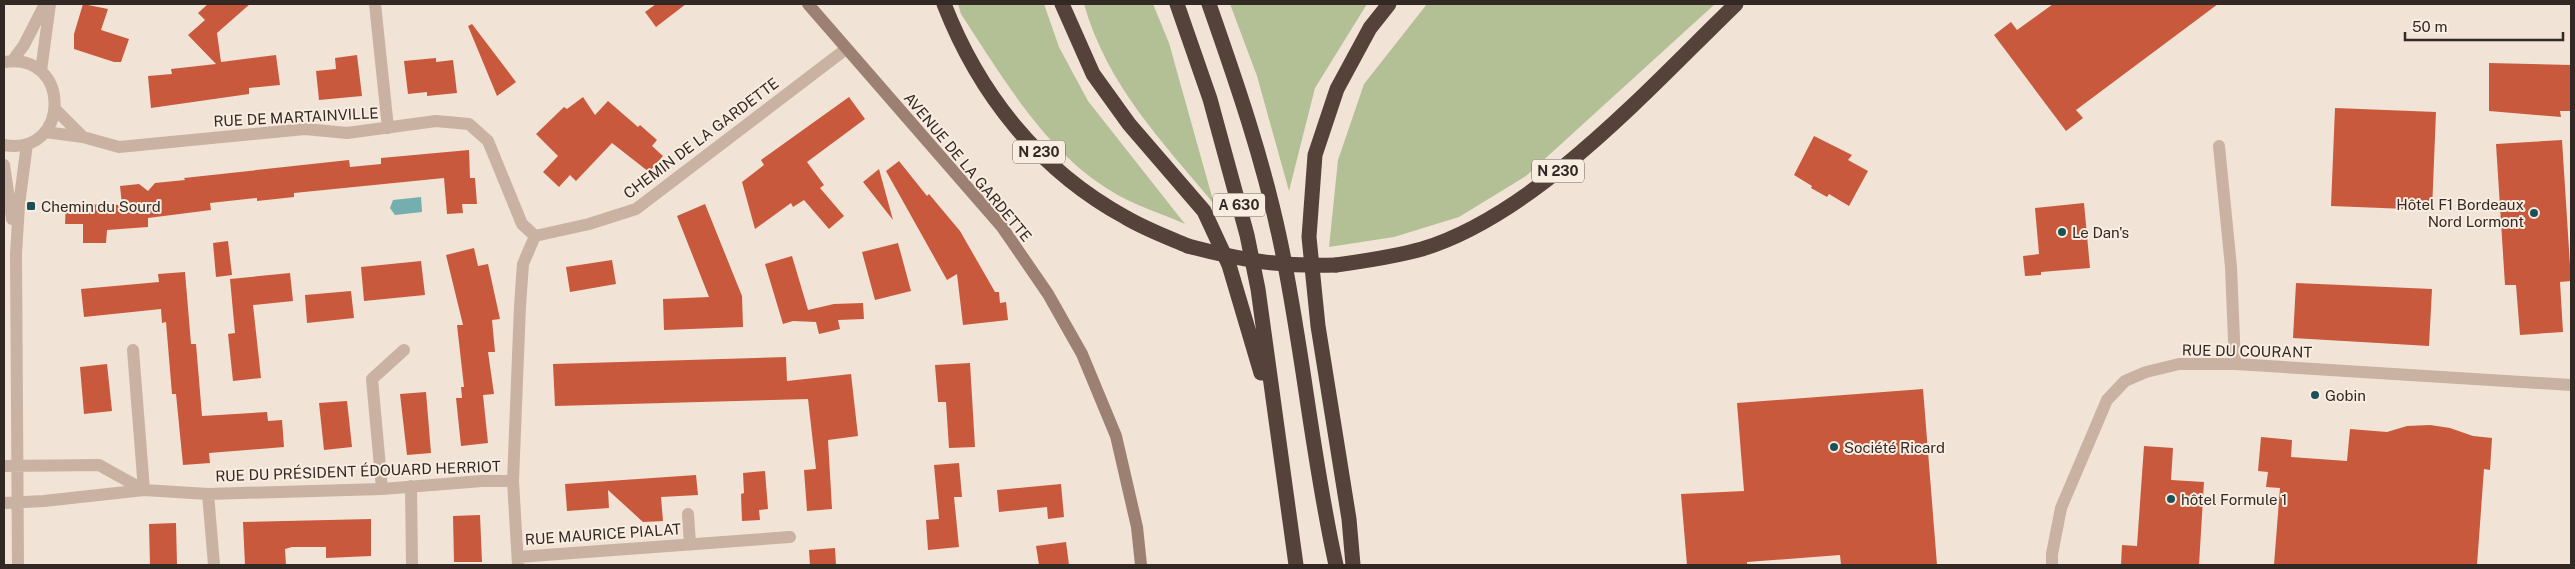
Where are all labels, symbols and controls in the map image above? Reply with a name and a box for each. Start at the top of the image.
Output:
scale bar [2405,10,2562,42]
text: 50 m [2412,18,2447,35]
street label: CHEMIN DE LA GARDETTE [620,74,782,202]
street label: AVENUE DE LA GARDETTE [901,89,1035,245]
street label: RUE DE MARTAINVILLE [213,104,379,130]
road number: N 230 [1013,140,1065,163]
road number: N 230 [1532,160,1584,182]
road number: A 630 [1213,194,1265,216]
place label: Hôtel F1 Bordeaux Nord Lormont [2396,196,2524,230]
place label: Chemin du Sourd [41,198,161,215]
marker: Chemin du Sourd [25,200,37,212]
marker: Hôtel F1 Bordeaux Nord Lormont [2528,207,2540,219]
place label: Le Dan's [2072,224,2129,241]
marker: Le Dan's [2056,226,2068,238]
street label: RUE DU COURANT [2182,341,2313,361]
place label: Gobin [2325,387,2366,404]
marker: Gobin [2309,389,2321,401]
place label: Société Ricard [1844,439,1945,456]
marker: Société Ricard [1828,441,1840,453]
street label: RUE DU PRÉSIDENT ÉDOUARD HERRIOT [215,458,501,484]
place label: hôtel Formule 1 [2181,491,2287,508]
marker: hôtel Formule 1 [2165,493,2177,505]
street label: RUE MAURICE PIALAT [524,520,682,548]

